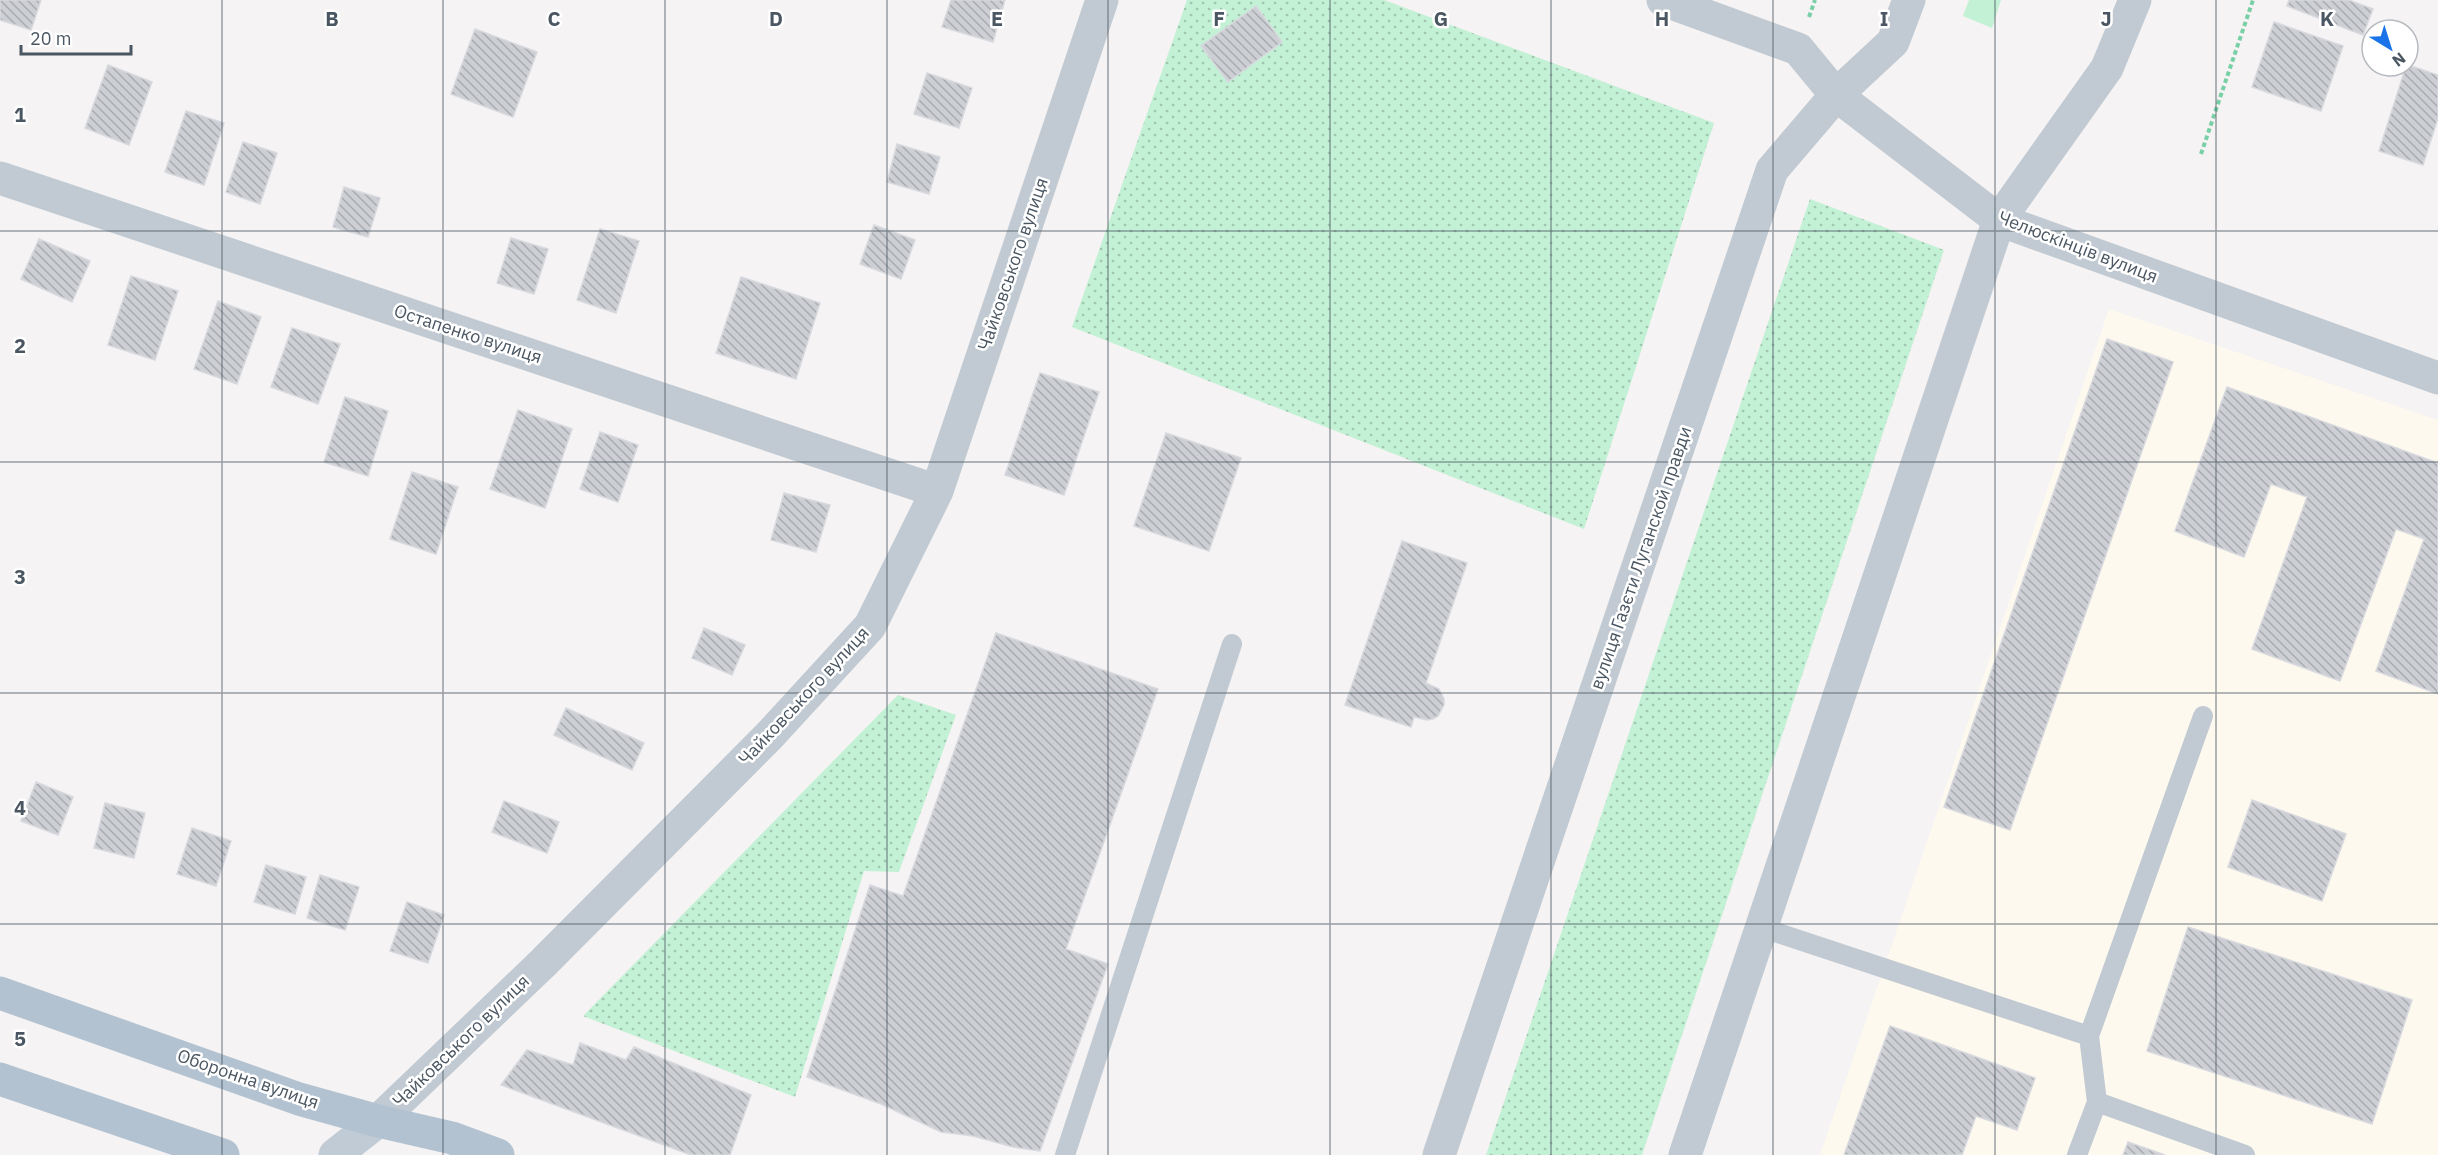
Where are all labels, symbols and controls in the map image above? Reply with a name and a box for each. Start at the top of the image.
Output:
text: B [325,5,339,32]
text: C [547,5,561,32]
text: D [769,5,783,32]
text: E [991,5,1003,32]
text: F [1213,5,1225,32]
text: G [1434,5,1448,32]
text: H [1655,5,1669,32]
text: I [1880,5,1888,32]
text: J [2100,5,2112,32]
text: K [2320,5,2334,32]
scale bar [21,18,130,56]
north arrow [2360,18,2420,78]
text: 20 m [30,27,72,50]
text: N [2389,48,2410,71]
text: 1 [14,101,26,128]
street label: Чайковського вулиця [972,174,1053,353]
street label: Челюскінців вулиця [1995,205,2161,288]
street label: Остапенко вулиця [391,299,545,368]
text: 2 [14,332,26,359]
street label: вулиця Газєти Луганской правди [1585,423,1696,692]
text: 3 [14,563,26,590]
street label: Чайковського вулиця [733,622,874,770]
text: 4 [14,794,26,821]
street label: Чайковського вулиця [387,969,534,1112]
text: 5 [14,1025,26,1052]
street label: Оборонна вулиця [174,1044,322,1114]

